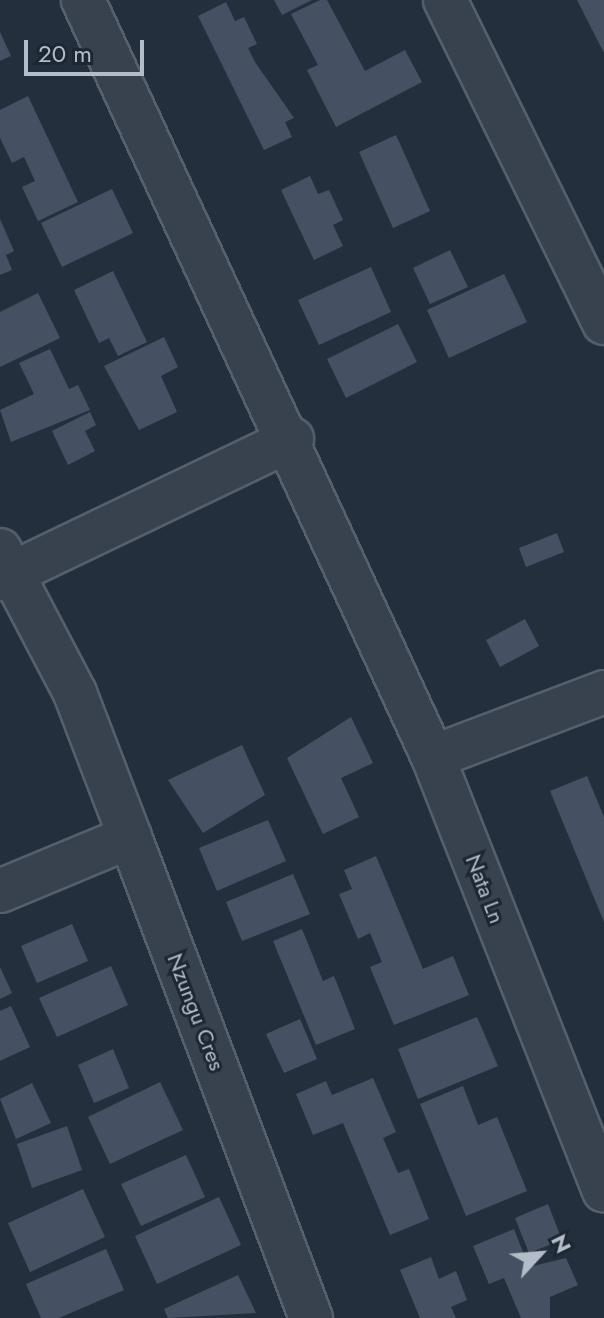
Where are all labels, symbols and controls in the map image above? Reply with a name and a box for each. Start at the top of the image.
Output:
scale bar [28,24,148,74]
text: 20 m [38,36,92,71]
street label: Nata Ln [460,851,510,927]
street label: Nzungu Cres [162,950,230,1074]
north arrow [500,1214,580,1294]
text: N [543,1229,580,1258]

